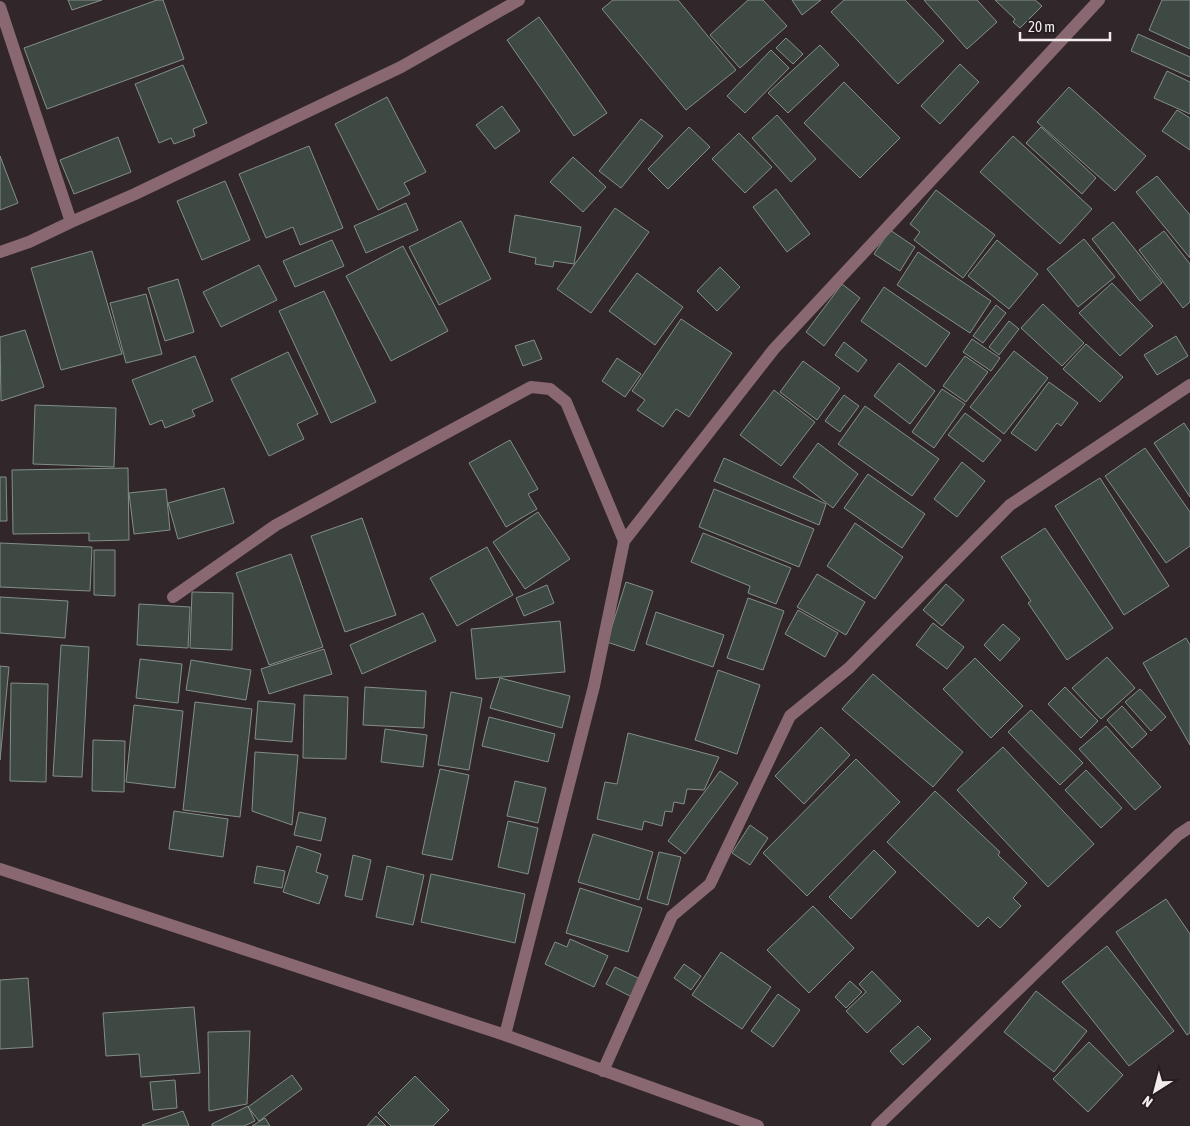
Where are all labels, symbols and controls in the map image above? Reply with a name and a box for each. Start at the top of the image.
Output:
scale bar [1020,10,1110,42]
text: 20 m [1028,18,1055,35]
north arrow [1130,1066,1180,1116]
text: N [1139,1093,1155,1110]

